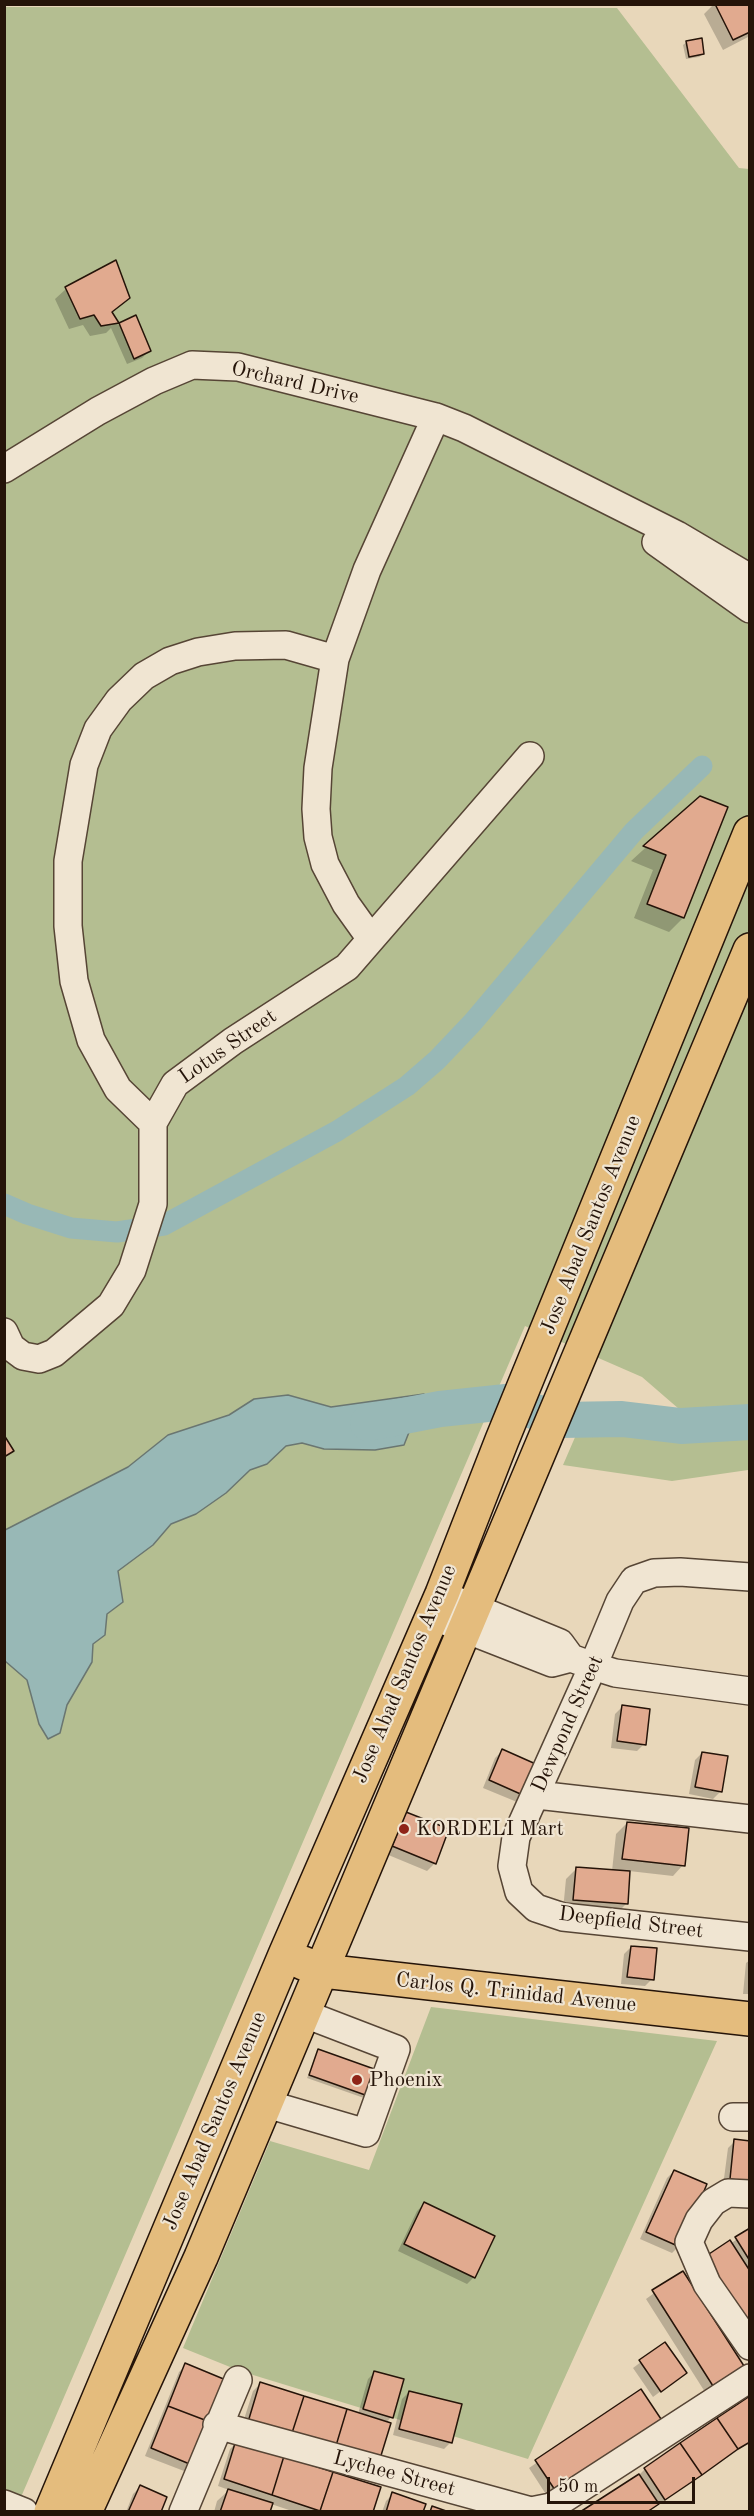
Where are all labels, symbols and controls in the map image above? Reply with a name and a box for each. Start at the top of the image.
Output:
street label: Orchard Drive [229,356,361,410]
street label: Lotus Street [174,1004,282,1090]
street label: Jose Abad Santos Avenue [535,1112,647,1338]
street label: Jose Abad Santos Avenue [348,1561,462,1787]
street label: Dewpond Street [527,1652,609,1796]
place label: KORDELI Mart [416,1816,564,1842]
marker: KORDELI Mart [397,1822,411,1836]
street label: Deepfield Street [557,1902,705,1944]
street label: Carlos Q. Trinidad Avenue [394,1968,638,2018]
street label: Jose Abad Santos Avenue [158,2008,272,2234]
place label: Phoenix [369,2067,443,2093]
marker: Phoenix [350,2073,364,2087]
street label: Lychee Street [330,2446,458,2502]
scale bar [550,2465,698,2503]
text: 50 m [558,2478,598,2496]

